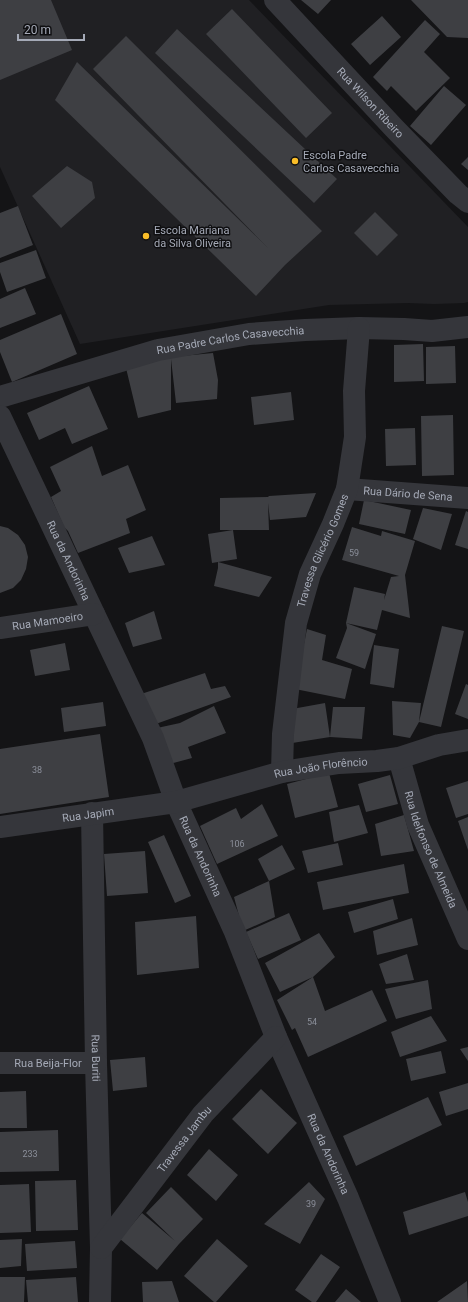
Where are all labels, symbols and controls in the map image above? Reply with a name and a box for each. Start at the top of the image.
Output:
scale bar [18,16,84,42]
text: 20 m [24,23,51,37]
street label: Rua Wilson Ribeiro [334,65,406,140]
place label: Escola Padre Carlos Casavecchia [303,149,399,175]
marker: Escola Padre Carlos Casavecchia [290,156,300,166]
place label: Escola Mariana da Silva Oliveira [154,224,231,250]
marker: Escola Mariana da Silva Oliveira [141,231,151,241]
street label: Rua Padre Carlos Casavecchia [155,324,305,357]
street label: Rua Dário de Sena [363,484,453,503]
street label: Travessa Glicério Gomes [294,492,351,609]
street label: Rua da Andorinha [44,519,93,603]
house number: 59 [349,548,359,558]
street label: Rua Mamoeiro [11,609,84,633]
street label: Rua João Florêncio [272,755,368,780]
house number: 38 [32,765,42,775]
street label: Rua Idelfonso de Almeida [402,789,460,910]
street label: Rua Japim [61,804,115,825]
street label: Rua da Andorinha [177,814,224,898]
house number: 106 [229,839,245,849]
house number: 54 [307,1017,317,1027]
street label: Rua Buriti [89,1034,103,1082]
street label: Rua Beija-Flor [14,1057,82,1070]
street label: Travessa Jambu [154,1103,214,1175]
street label: Rua da Andorinha [305,1112,352,1196]
house number: 233 [22,1149,38,1159]
house number: 39 [306,1199,316,1209]

